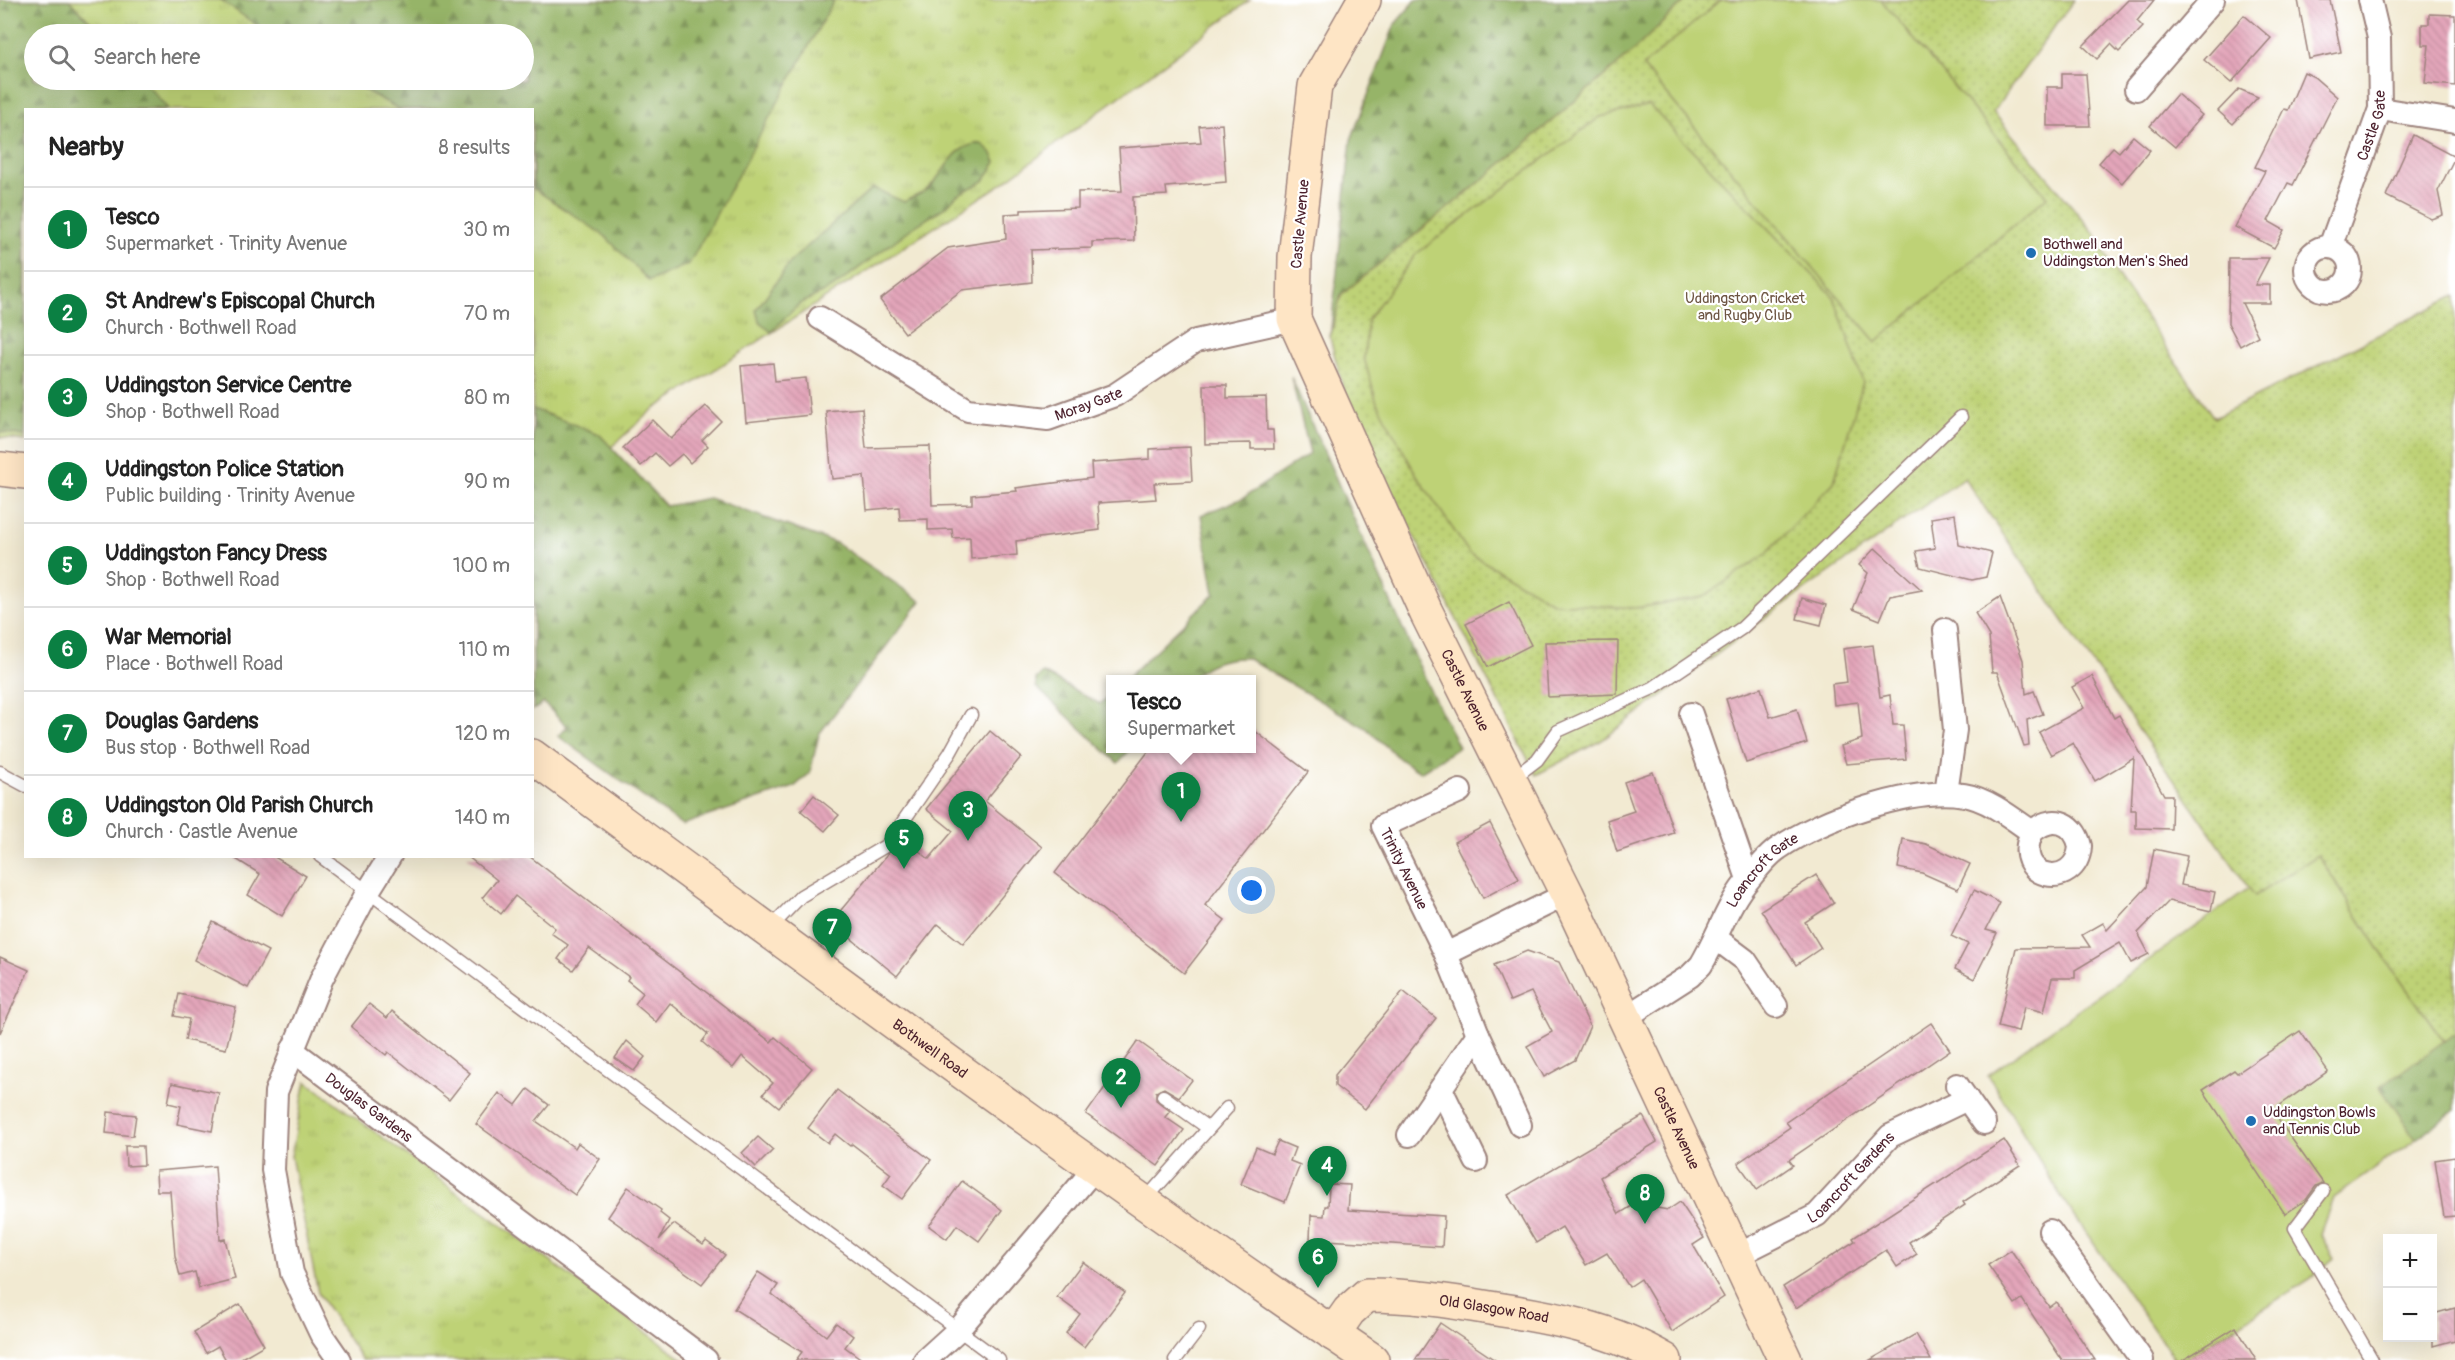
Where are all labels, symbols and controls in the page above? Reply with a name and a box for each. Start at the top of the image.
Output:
search box [24,24,534,90]
icon: search [45,41,78,74]
text: Search here [93,43,200,71]
street label: Castle Gate [2353,89,2390,164]
text: Nearby [48,131,124,163]
text: 8 results [439,135,510,160]
street label: Castle Avenue [1287,178,1314,269]
text: Tesco [105,203,160,231]
text: 1 [64,217,71,242]
text: 30 m [463,217,510,242]
text: Supermarket · Trinity Avenue [105,231,347,256]
place label: Bothwell and Uddingston Men's Shed [2043,235,2188,271]
marker: Bothwell and Uddingston Men's Shed [2024,246,2038,260]
text: St Andrew's Episcopal Church [105,287,375,315]
park label: Uddingston Cricket and Rugby Club [1685,289,1806,325]
text: 2 [62,301,73,326]
text: 70 m [464,301,510,326]
text: Church · Bothwell Road [105,315,297,340]
text: Uddingston Service Centre [105,371,351,399]
street label: Moray Gate [1052,383,1127,426]
text: 3 [62,385,73,410]
text: 80 m [464,385,510,410]
text: Shop · Bothwell Road [105,399,280,424]
text: Uddingston Police Station [105,455,344,483]
text: 4 [62,469,73,494]
text: 90 m [464,469,510,494]
text: Public building · Trinity Avenue [105,483,355,508]
text: Uddingston Fancy Dress [105,539,327,567]
text: 5 [62,553,73,578]
text: 100 m [453,553,510,578]
text: Shop · Bothwell Road [105,567,280,592]
text: War Memorial [105,623,232,651]
text: 6 [62,637,73,662]
text: 110 m [459,637,510,662]
street label: Castle Avenue [1436,646,1493,735]
text: Place · Bothwell Road [105,651,283,676]
popup [1106,675,1256,753]
text: Tesco [1127,688,1181,716]
text: Douglas Gardens [105,707,258,735]
text: Supermarket [1127,716,1235,741]
text: 7 [62,721,73,746]
text: 120 m [455,721,510,746]
text: Bus stop · Bothwell Road [105,735,310,760]
pin: 1 [1162,772,1200,822]
text: Uddingston Old Parish Church [105,791,373,819]
pin: 3 [948,792,988,841]
text: 8 [62,805,73,830]
text: 140 m [455,805,510,830]
text: Church · Castle Avenue [105,819,298,844]
pin: 5 [884,820,924,869]
street label: Trinity Avenue [1375,825,1432,913]
street label: Loancroft Gate [1723,829,1802,911]
your location [1237,876,1266,905]
pin: 7 [812,908,852,958]
street label: Bothwell Road [888,1015,971,1083]
pin: 2 [1102,1058,1140,1108]
street label: Douglas Gardens [321,1069,416,1147]
street label: Castle Avenue [1648,1084,1704,1173]
place label: Uddingston Bowls and Tennis Club [2263,1103,2376,1139]
marker: Uddingston Bowls and Tennis Club [2244,1114,2258,1128]
street label: Loancroft Gardens [1805,1128,1899,1228]
pin: 4 [1308,1146,1346,1196]
pin: 8 [1626,1174,1664,1224]
map controls [2383,1234,2437,1342]
button: + [2383,1234,2437,1288]
pin: 6 [1298,1238,1338,1288]
button: − [2383,1288,2437,1342]
street label: Old Glasgow Road [1438,1291,1550,1328]

